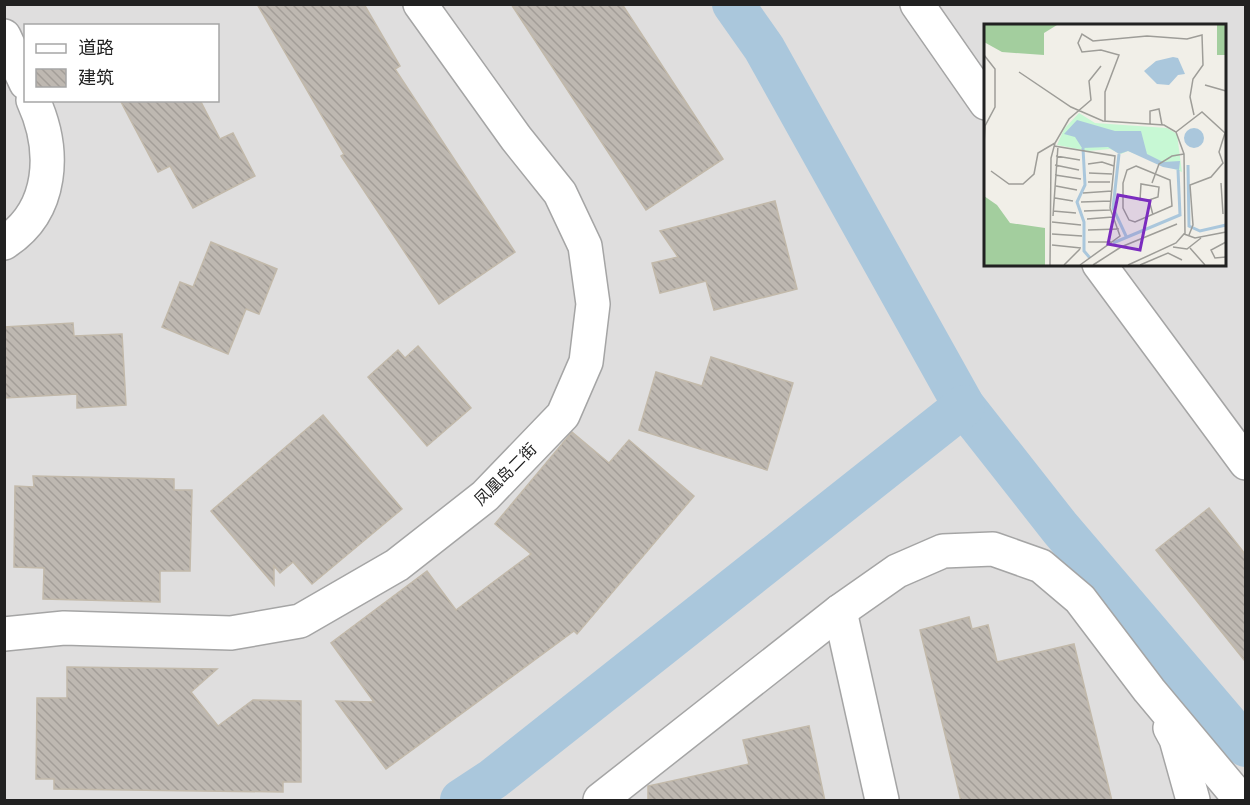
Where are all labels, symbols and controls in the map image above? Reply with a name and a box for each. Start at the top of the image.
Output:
legend [24,24,219,102]
inset map [984,24,1226,266]
text: 道路 [78,36,114,58]
text: 建筑 [78,66,114,88]
street label: 凤凰岛二街 [470,439,540,509]

